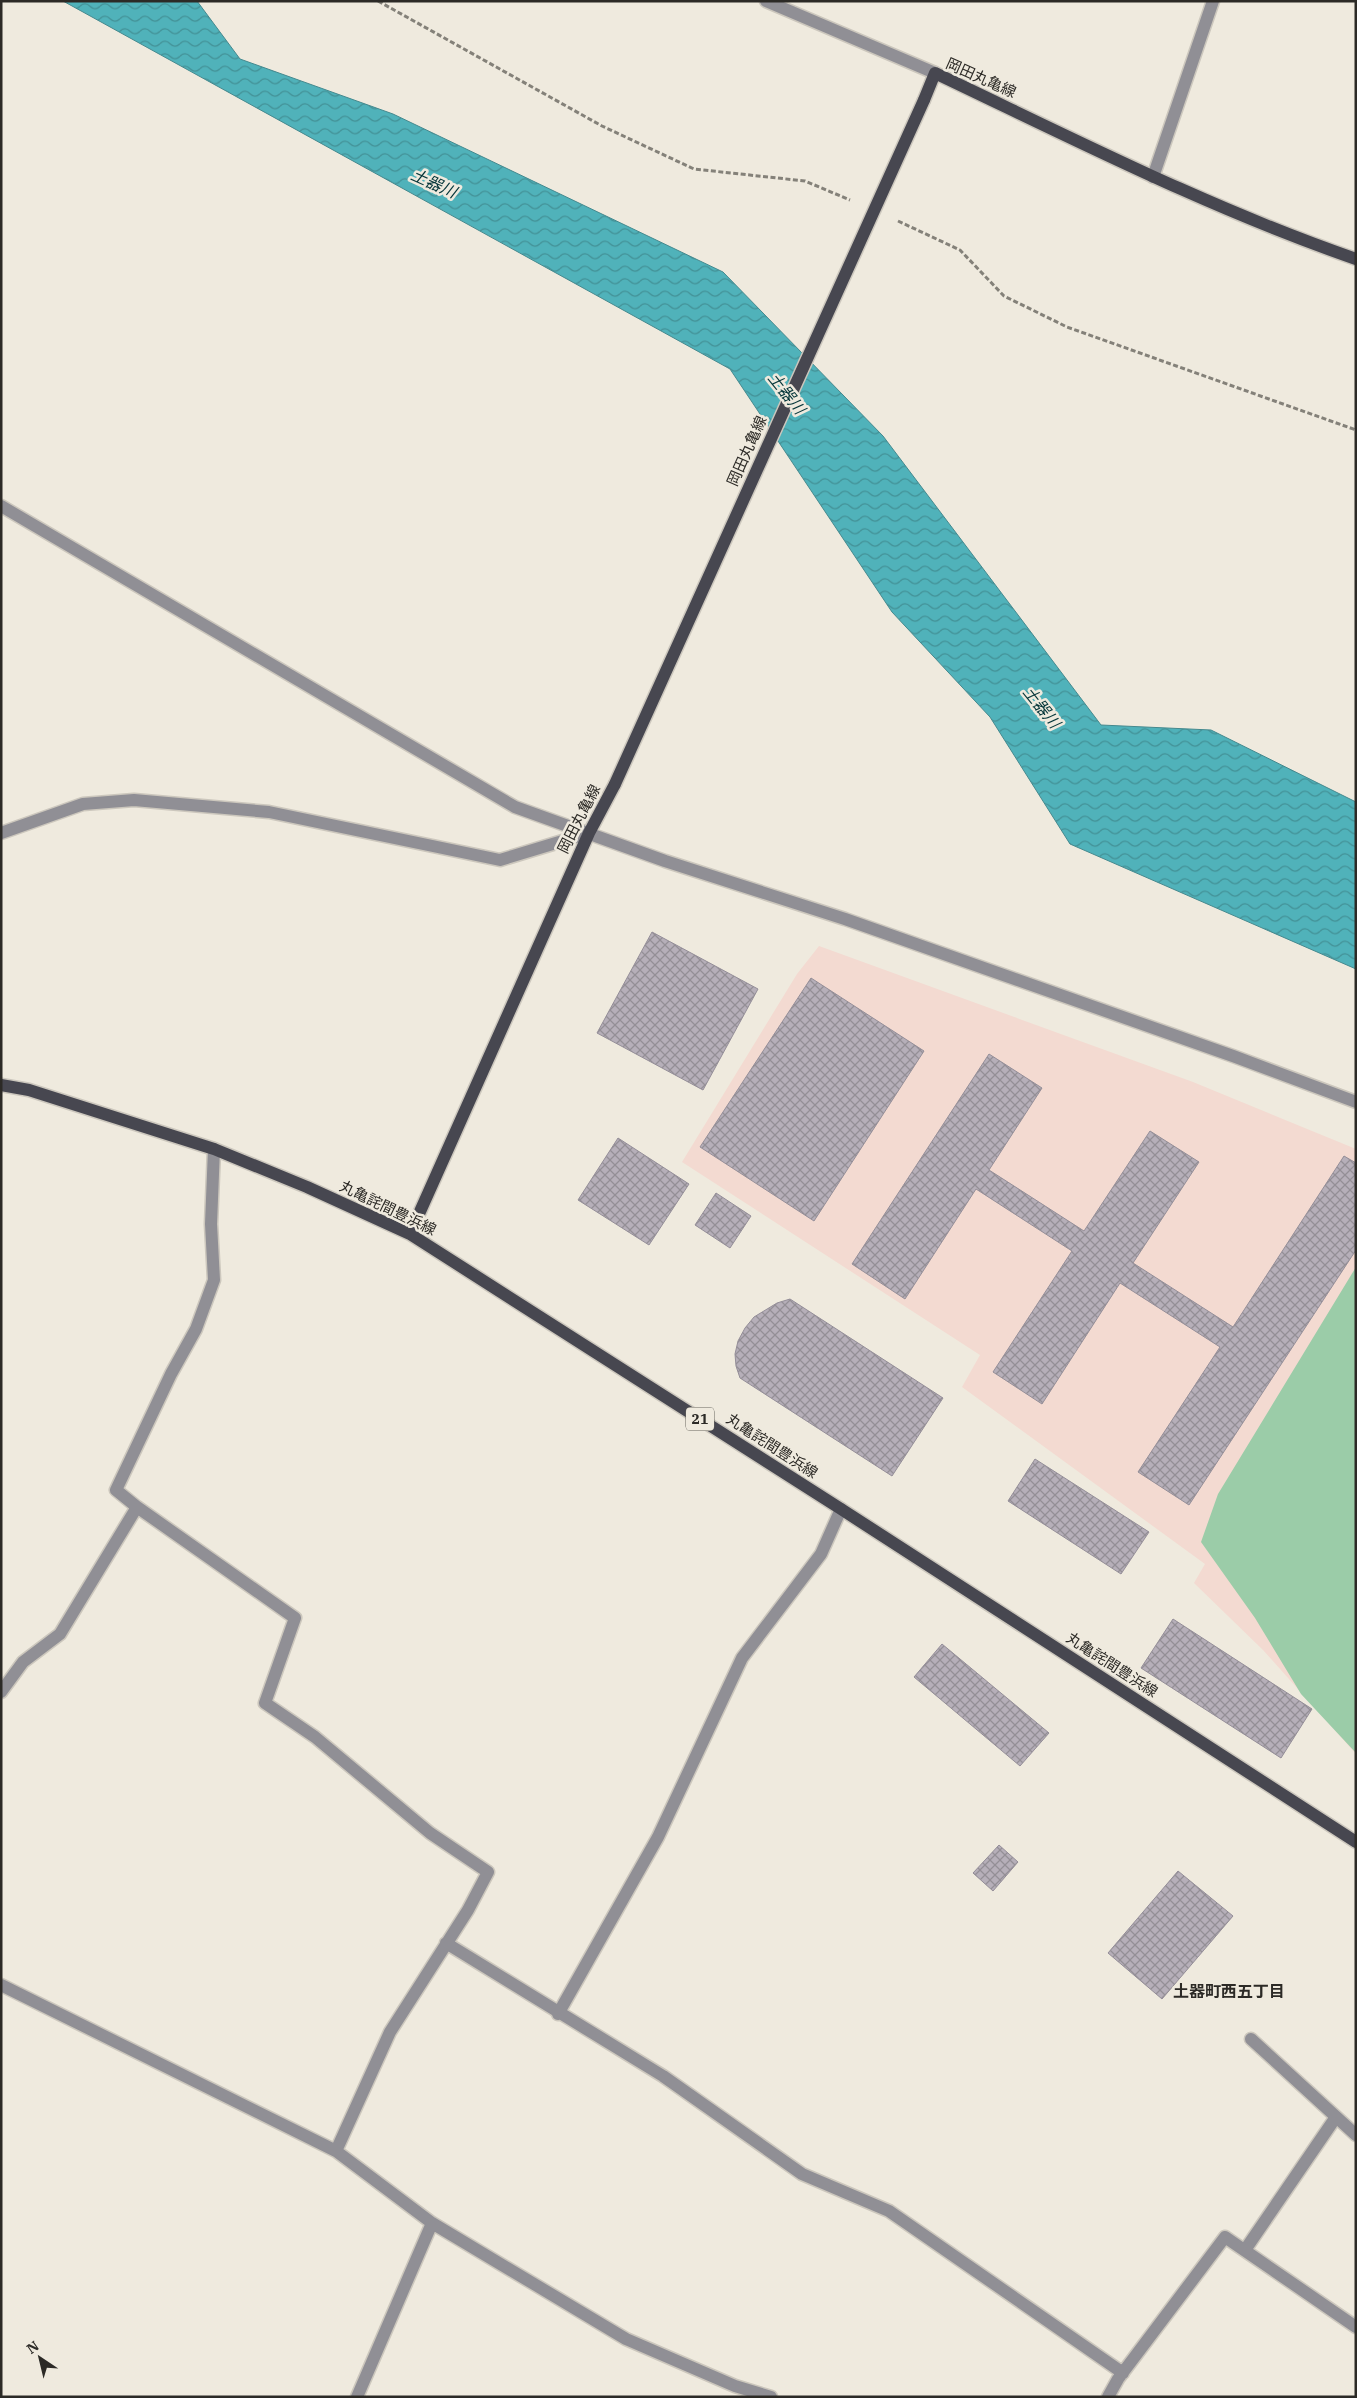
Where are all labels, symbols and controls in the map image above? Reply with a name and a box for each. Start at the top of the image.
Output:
street label: 岡田丸亀線 [943,54,1019,101]
water label: 土器川 [408,164,462,203]
water label: 土器川 [764,368,811,419]
street label: 岡田丸亀線 [723,413,770,489]
water label: 土器川 [1019,682,1066,733]
street label: 岡田丸亀線 [553,781,604,857]
street label: 丸亀詫間豊浜線 [337,1176,440,1239]
road number: 21 [686,1408,714,1430]
street label: 丸亀詫間豊浜線 [723,1409,821,1482]
street label: 丸亀詫間豊浜線 [1063,1628,1161,1701]
district label: 土器町西五丁目 [1173,1981,1285,2001]
north arrow [15,2333,65,2383]
text: N [23,2337,42,2358]

